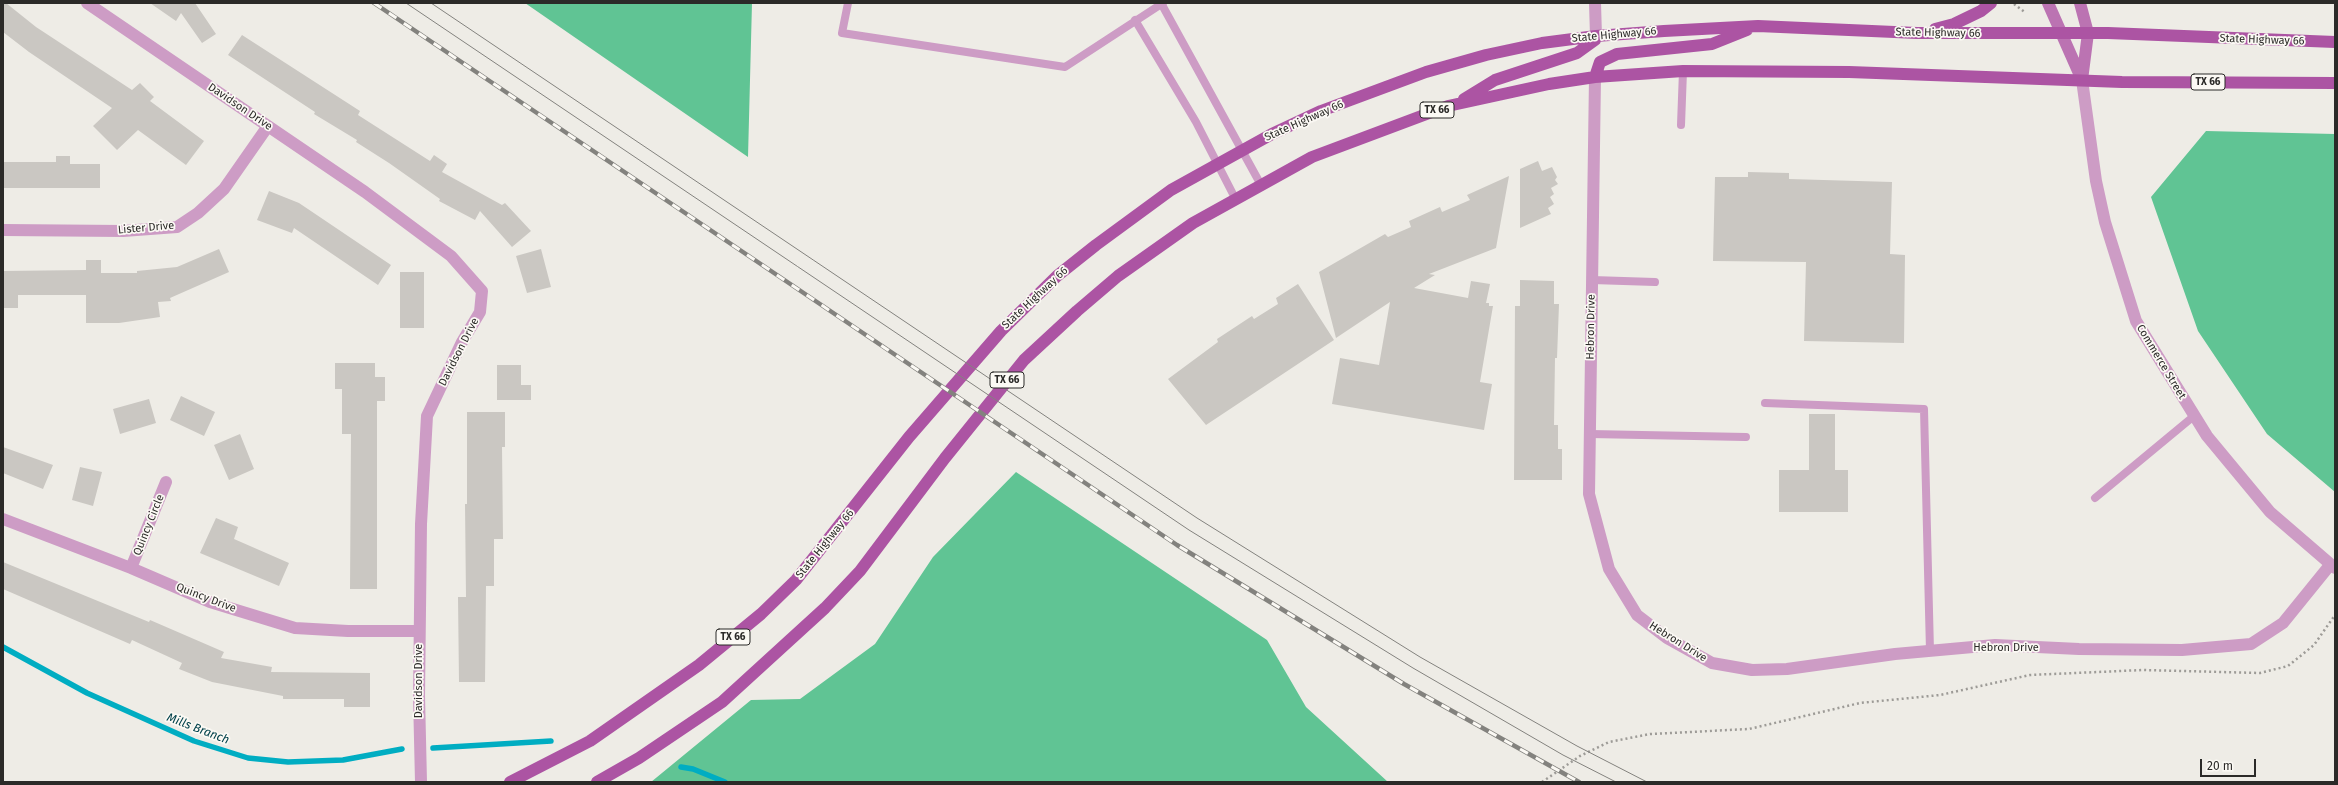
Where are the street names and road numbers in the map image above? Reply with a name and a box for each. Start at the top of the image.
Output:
street label: State Highway 66 [1571,25,1657,45]
street label: State Highway 66 [1895,26,1981,40]
street label: State Highway 66 [2219,32,2305,48]
road number: TX 66 [2191,74,2225,90]
street label: Davidson Drive [205,81,275,133]
street label: State Highway 66 [1263,98,1345,144]
road number: TX 66 [1420,102,1454,118]
street label: Lister Drive [117,219,175,237]
street label: State Highway 66 [999,264,1071,332]
street label: Hebron Drive [1584,294,1598,360]
street label: Davidson Drive [436,316,482,388]
street label: Commerce Street [2133,322,2189,402]
road number: TX 66 [990,372,1024,388]
street label: Quincy Circle [131,493,167,557]
street label: State Highway 66 [793,507,857,581]
street label: Quincy Drive [174,581,238,615]
street label: Hebron Drive [1647,619,1709,665]
road number: TX 66 [716,629,750,645]
street label: Hebron Drive [1973,641,2039,655]
street label: Davidson Drive [412,644,426,718]

